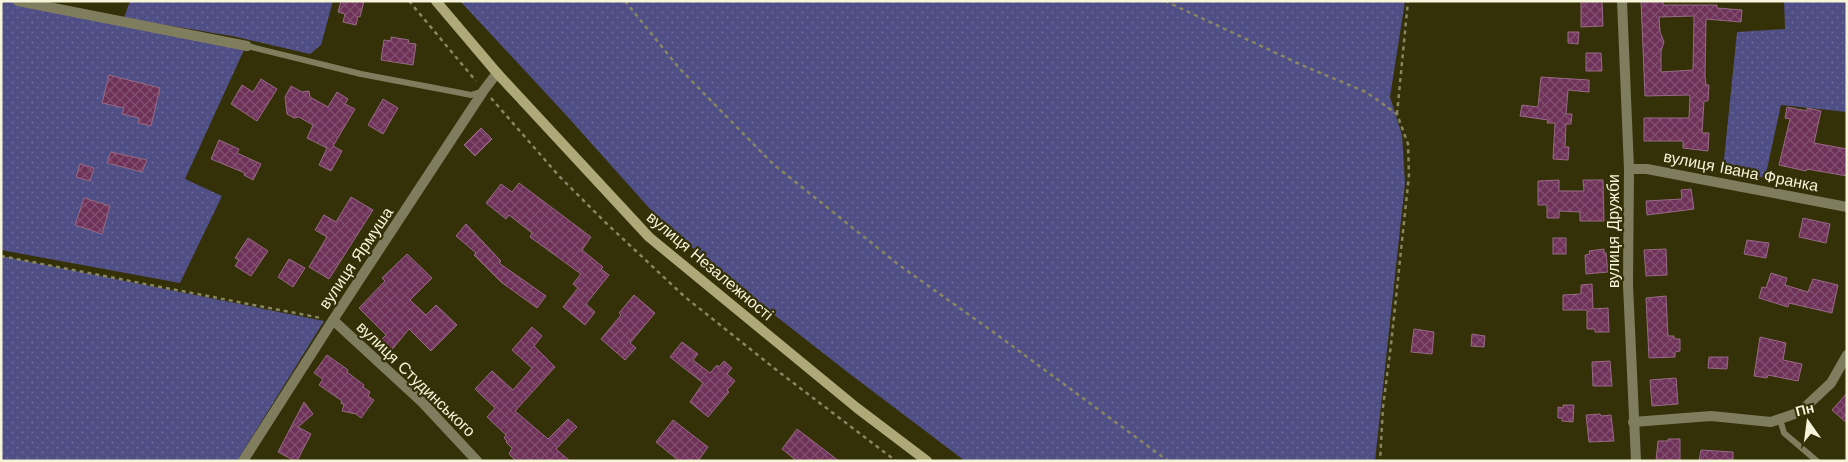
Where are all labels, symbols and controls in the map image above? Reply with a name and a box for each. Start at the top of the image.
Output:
street label: вулиця Івана Франка [1662,147,1820,195]
street label: вулиця Дружби [1604,174,1623,288]
street label: вулиця Ярмуша [315,203,397,313]
street label: вулиця Незалежності [643,208,777,324]
street label: вулиця Студинського [353,317,479,441]
north arrow [1783,397,1833,447]
text: Пн [1794,399,1816,419]

